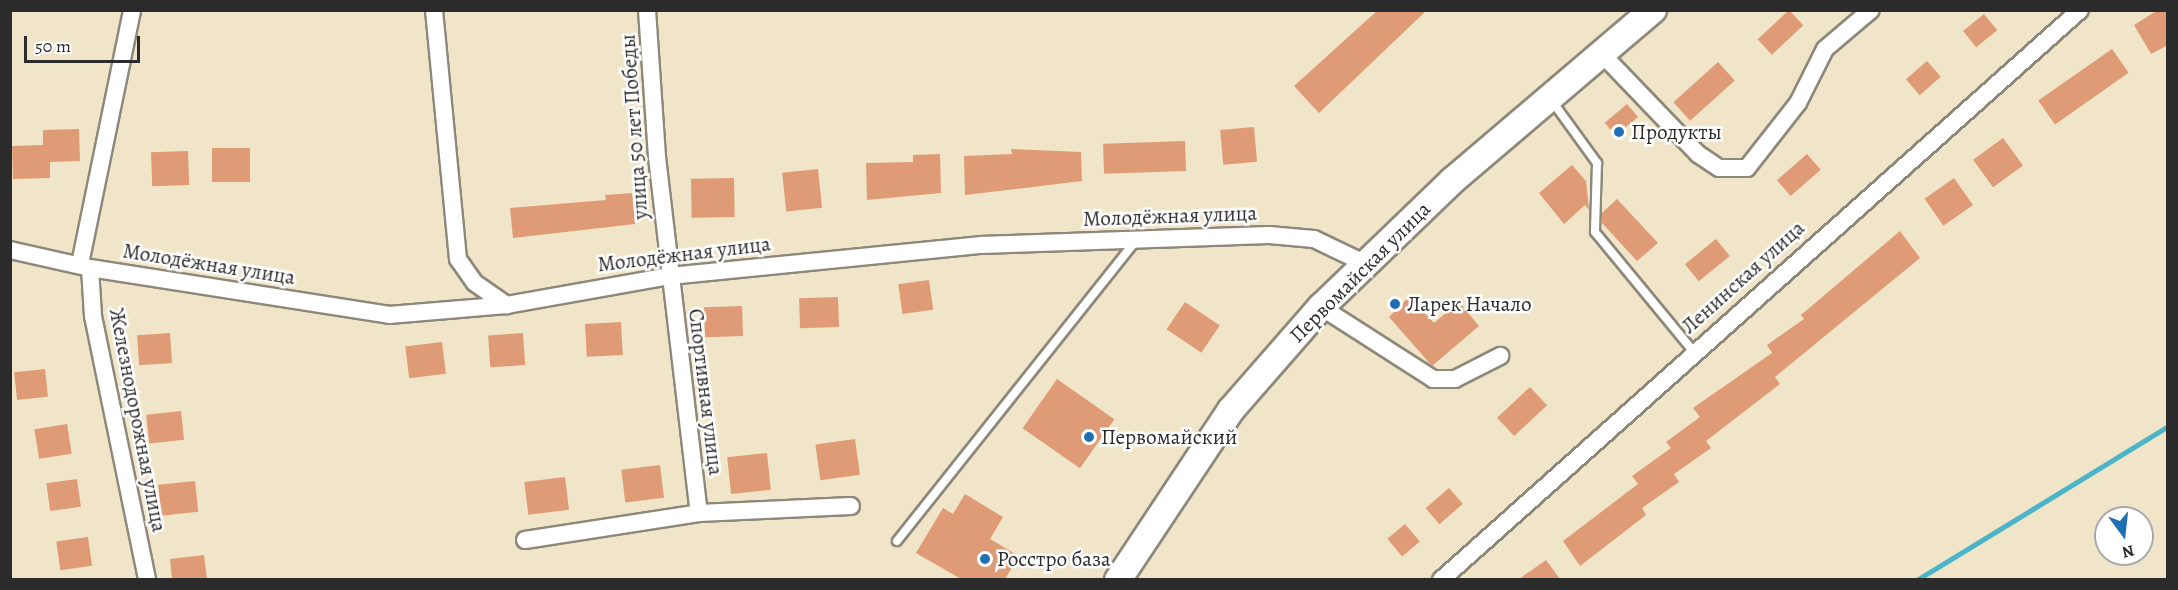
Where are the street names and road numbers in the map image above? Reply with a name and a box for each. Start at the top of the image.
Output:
street label: улица 50 лет Победы [615,34,653,220]
street label: Первомайская улица [1284,196,1436,348]
street label: Молодёжная улица [1083,200,1257,232]
street label: Ленинская улица [1676,215,1810,339]
street label: Молодёжная улица [596,231,772,277]
street label: Молодёжная улица [121,238,297,290]
street label: Железнодорожная улица [104,306,172,534]
street label: Спортивная улица [683,307,729,477]

